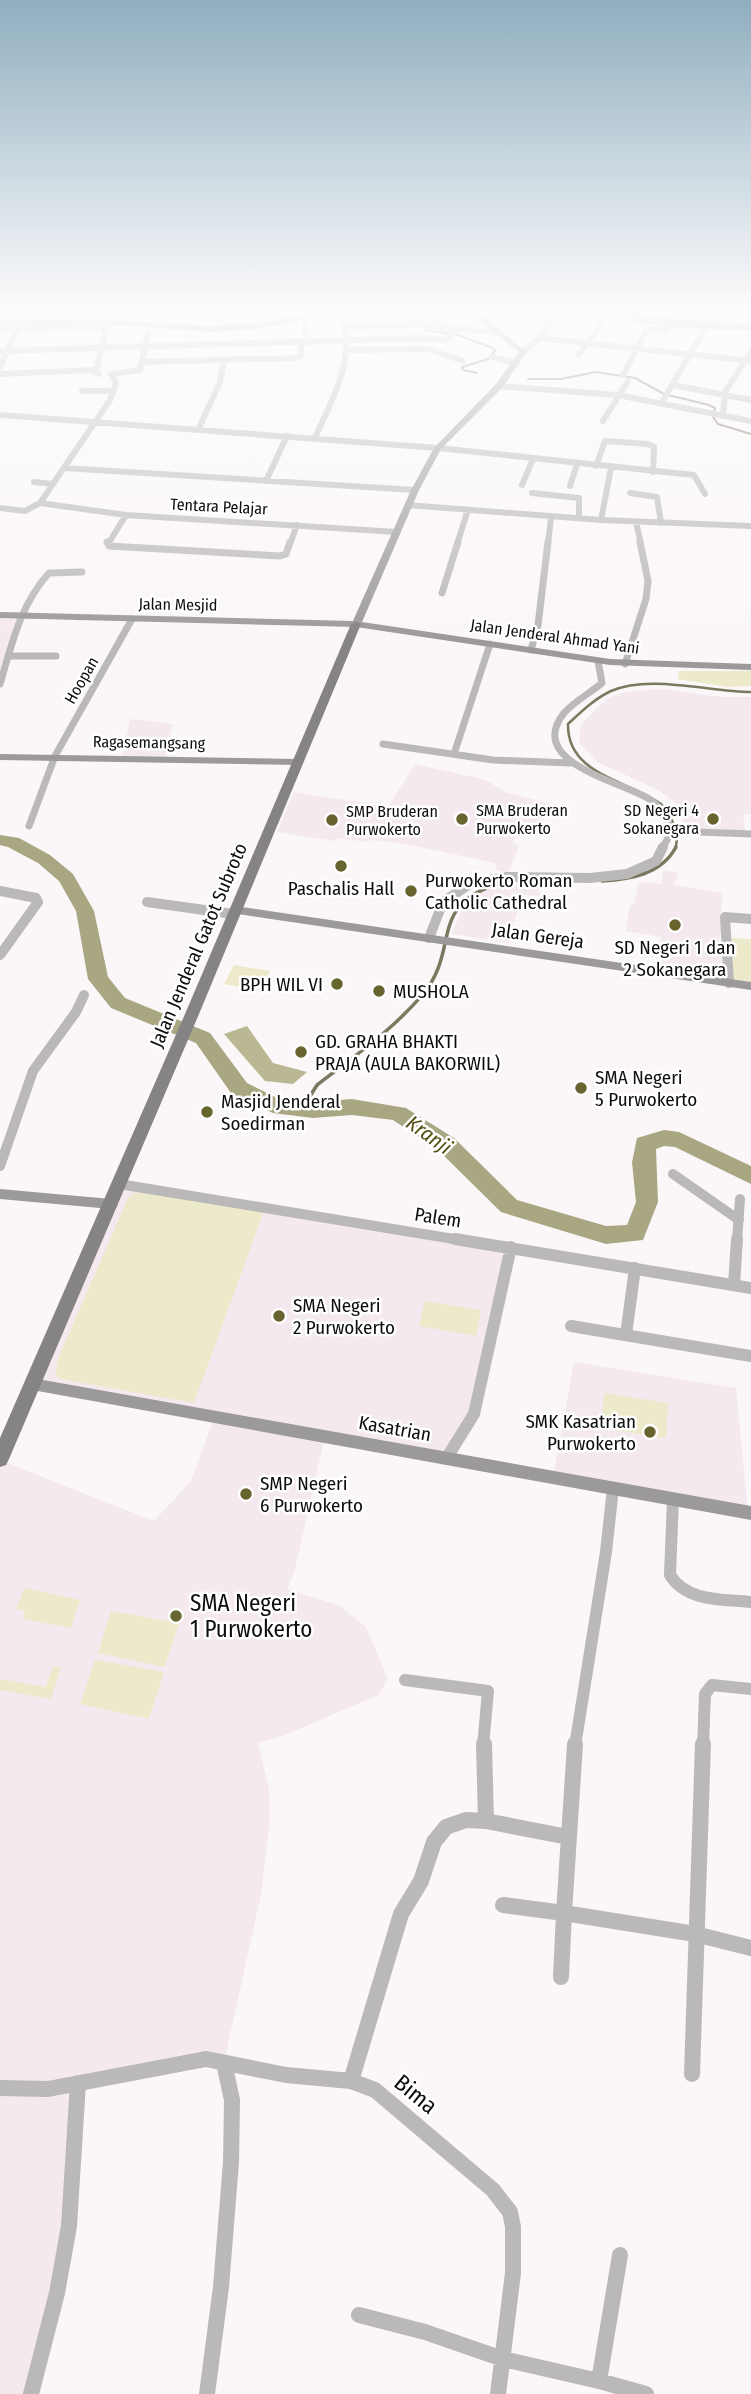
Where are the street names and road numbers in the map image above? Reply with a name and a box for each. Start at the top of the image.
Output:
street label: Tentara Pelajar [170,494,269,519]
street label: Jalan Mesjid [138,594,218,615]
street label: Jalan Jenderal Ahmad Yani [469,615,641,658]
street label: Hoopan [60,653,102,707]
street label: Ragasemangsang [93,732,206,753]
street label: Jalan Jenderal Gatot Subroto [145,839,252,1051]
street label: Jalan Gereja [490,918,586,953]
street label: Palem [413,1202,463,1233]
street label: Kasatrian [357,1411,433,1446]
street label: Bima [389,2068,443,2120]

